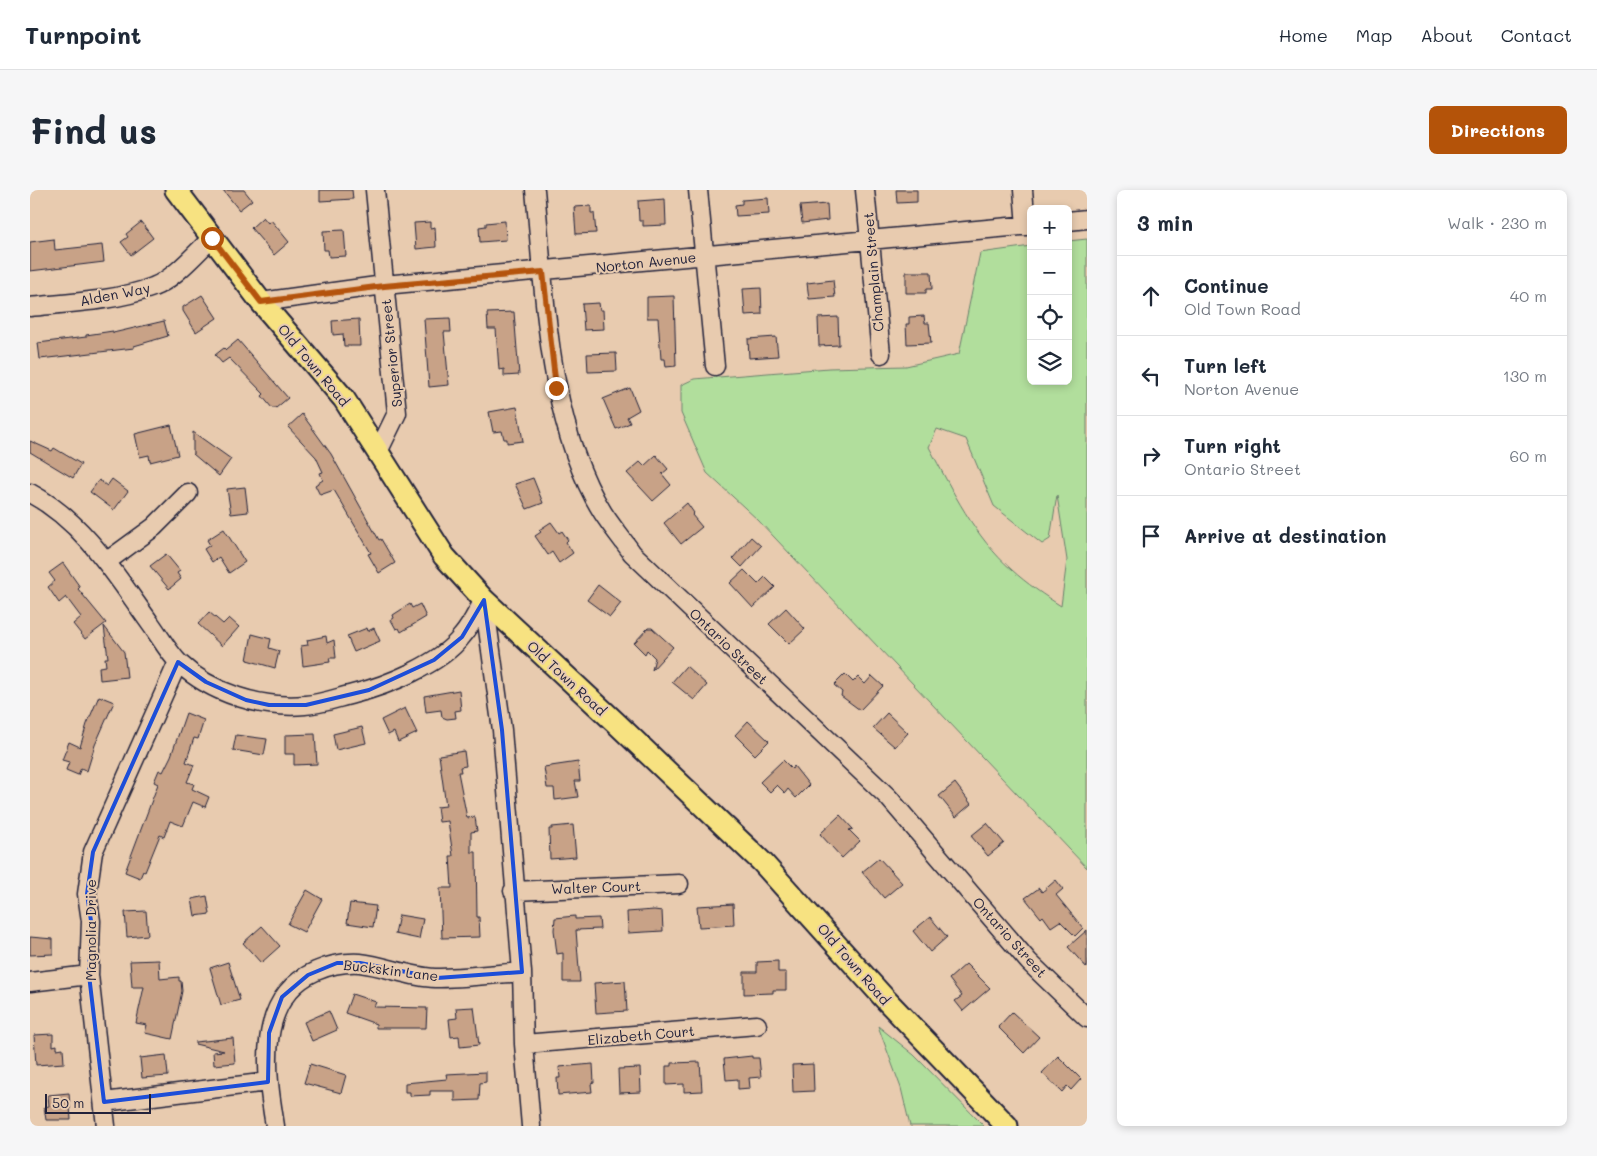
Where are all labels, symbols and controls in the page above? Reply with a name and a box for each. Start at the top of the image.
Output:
text: Turnpoint [25,19,141,50]
text: Home [1279,23,1328,47]
text: Map [1356,23,1392,47]
text: About [1420,23,1473,47]
text: Contact [1501,23,1572,47]
button: Directions [1429,106,1567,154]
text: Find us [30,107,157,153]
map controls [1027,205,1072,385]
button: + [1027,205,1072,250]
text: 3 min [1137,209,1193,236]
street label: Champlain Street [858,212,888,332]
text: Walk · 230 m [1447,212,1547,233]
route start [201,227,224,250]
street label: Norton Avenue [595,247,697,277]
button: − [1027,250,1072,295]
text: Continue [1184,273,1269,298]
street label: Alden Way [78,278,152,310]
icon: ahead [1137,282,1165,310]
text: 40 m [1510,285,1547,306]
button: locate [1027,295,1072,340]
street label: Superior Street [376,298,406,408]
text: Old Town Road [1184,298,1301,319]
street label: Old Town Road [274,320,354,410]
button: layers [1027,340,1072,385]
text: Turn left [1184,353,1267,378]
icon: left [1137,362,1165,390]
text: 130 m [1503,365,1547,386]
route end [545,377,568,400]
text: Norton Avenue [1184,378,1299,399]
text: Turn right [1184,433,1281,458]
icon: right [1137,442,1165,470]
text: 60 m [1510,445,1547,466]
text: Ontario Street [1184,458,1301,479]
icon: arrive [1137,522,1165,550]
text: Arrive at destination [1184,523,1387,548]
street label: Ontario Street [686,604,772,688]
street label: Old Town Road [523,636,611,720]
street label: Walter Court [551,876,641,898]
street label: Magnolia Drive [81,879,100,981]
street label: Ontario Street [969,893,1051,981]
street label: Old Town Road [813,919,895,1009]
street label: Buckskin Lane [343,955,439,985]
street label: Elizabeth Court [587,1021,695,1049]
scale bar [45,1091,151,1114]
text: 50 m [52,1093,84,1112]

